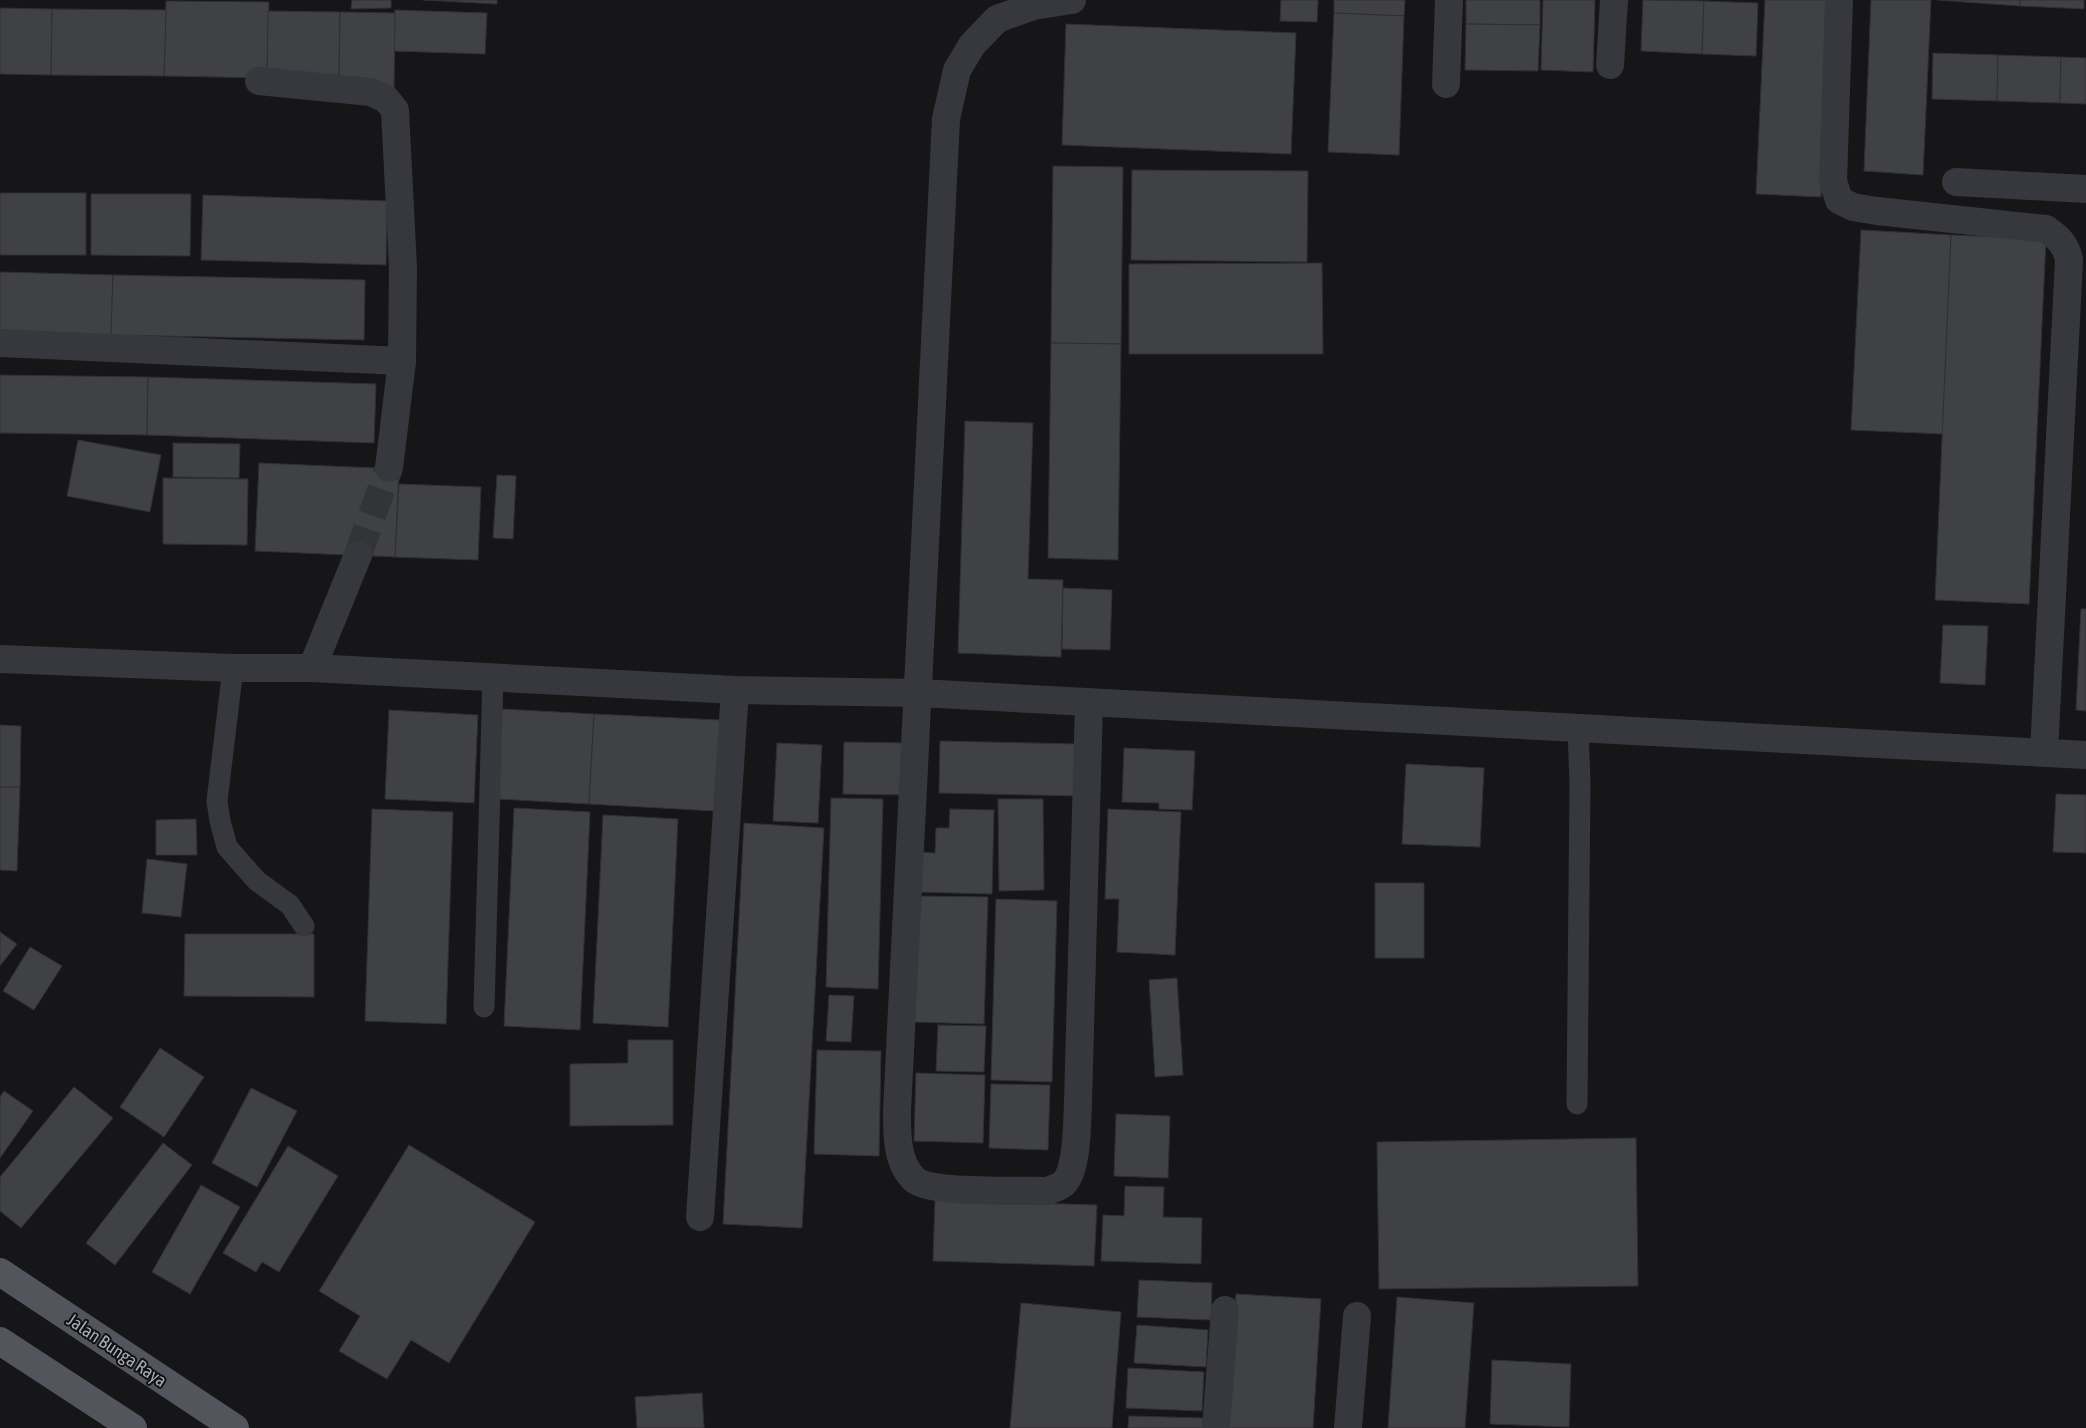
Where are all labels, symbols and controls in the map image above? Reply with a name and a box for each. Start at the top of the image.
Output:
street label: Jalan Bunga Raya [63,1309,171,1391]

